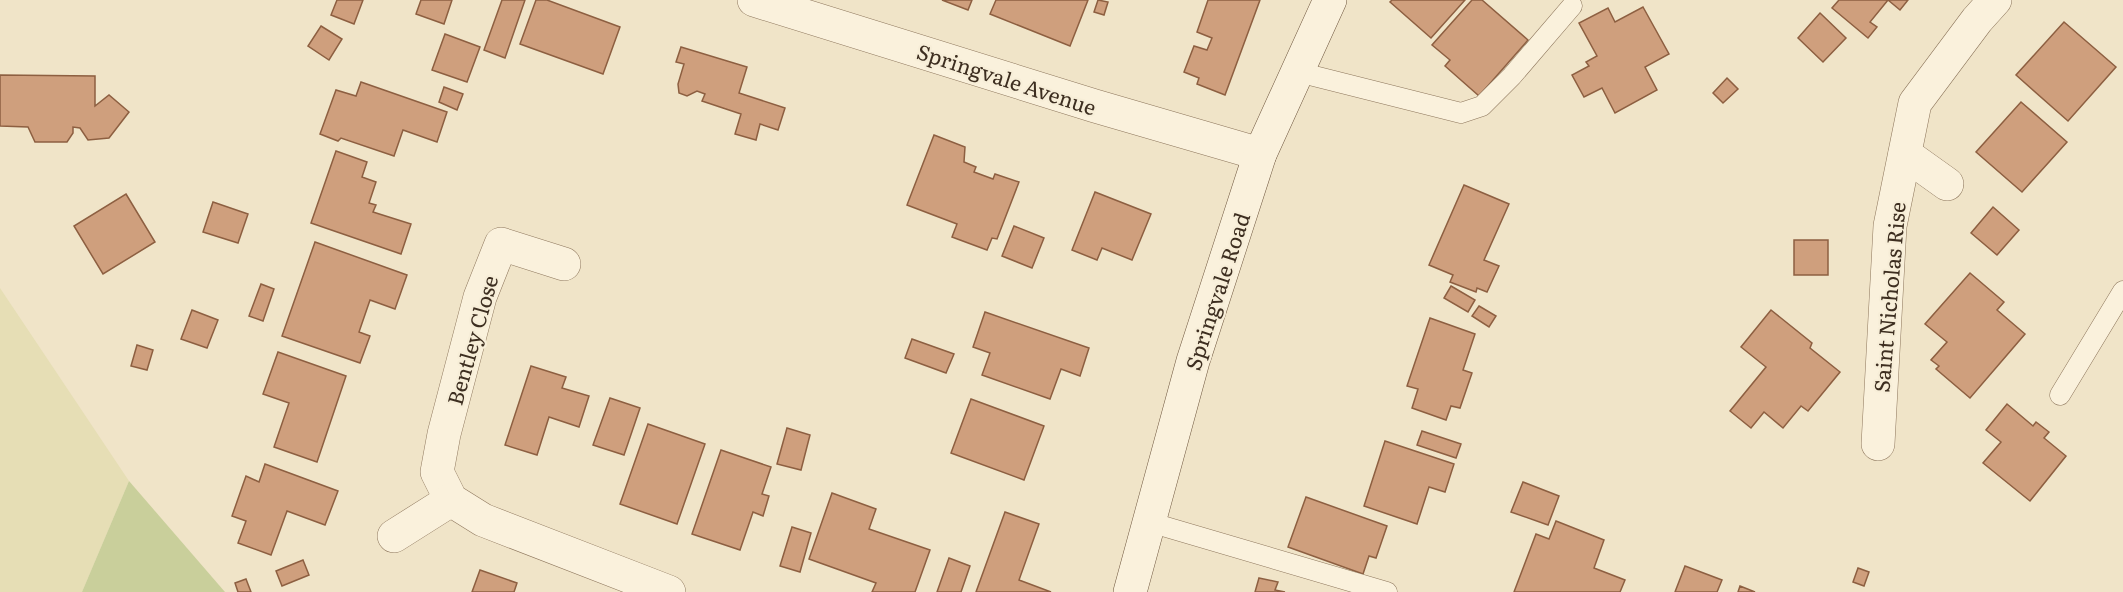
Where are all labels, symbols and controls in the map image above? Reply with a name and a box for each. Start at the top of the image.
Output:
street label: Springvale Avenue [913,34,1101,122]
street label: Saint Nicholas Rise [1864,200,1912,394]
street label: Springvale Road [1176,208,1256,374]
street label: Bentley Close [438,271,504,409]

